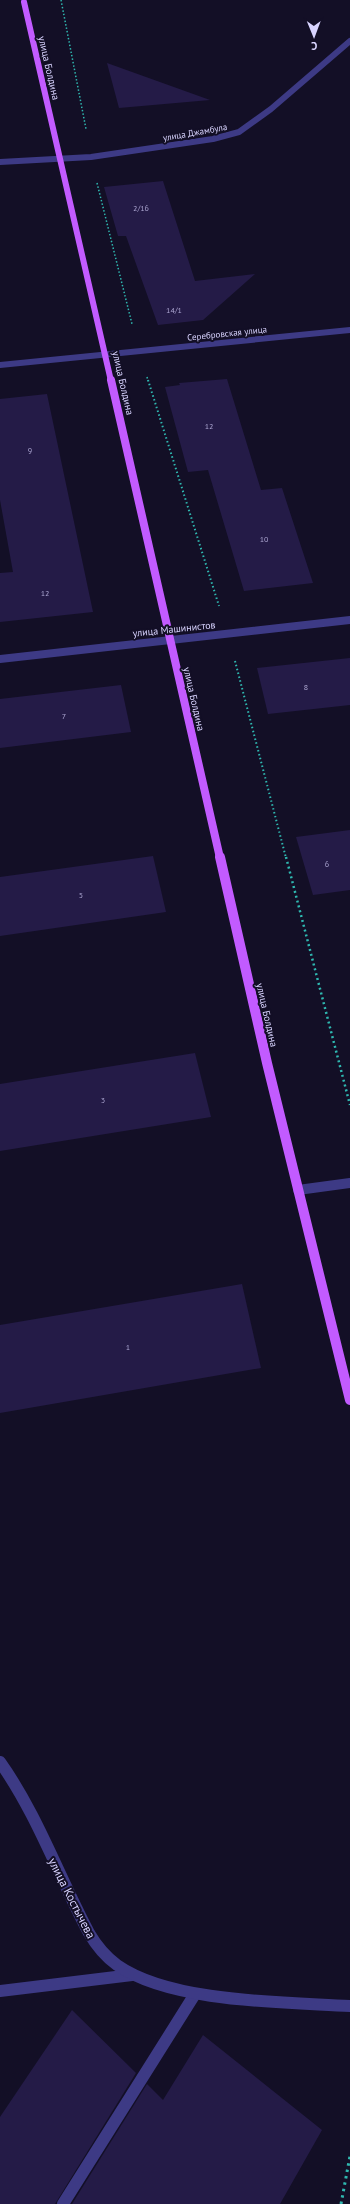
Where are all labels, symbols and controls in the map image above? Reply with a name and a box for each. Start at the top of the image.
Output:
north arrow [294,16,334,56]
street label: улица Болдина [35,35,63,101]
text: С [311,39,317,53]
street label: улица Джамбула [162,121,228,143]
house number: 2/16 [133,203,149,213]
house number: 14/1 [166,305,182,315]
street label: Серебровская улица [187,323,267,343]
street label: улица Болдина [109,350,137,416]
house number: 12 [205,421,213,431]
house number: 9 [28,445,32,455]
house number: 10 [260,534,269,544]
house number: 12 [41,588,49,598]
street label: улица Машинистов [132,618,216,640]
street label: улица Болдина [180,666,208,732]
house number: 8 [304,682,308,692]
house number: 7 [62,711,66,721]
house number: 6 [325,859,329,869]
house number: 5 [79,890,83,900]
street label: улица Болдина [253,982,281,1048]
house number: 3 [101,1095,105,1105]
house number: 1 [126,1342,130,1352]
street label: улица Костычева [45,1855,99,1941]

